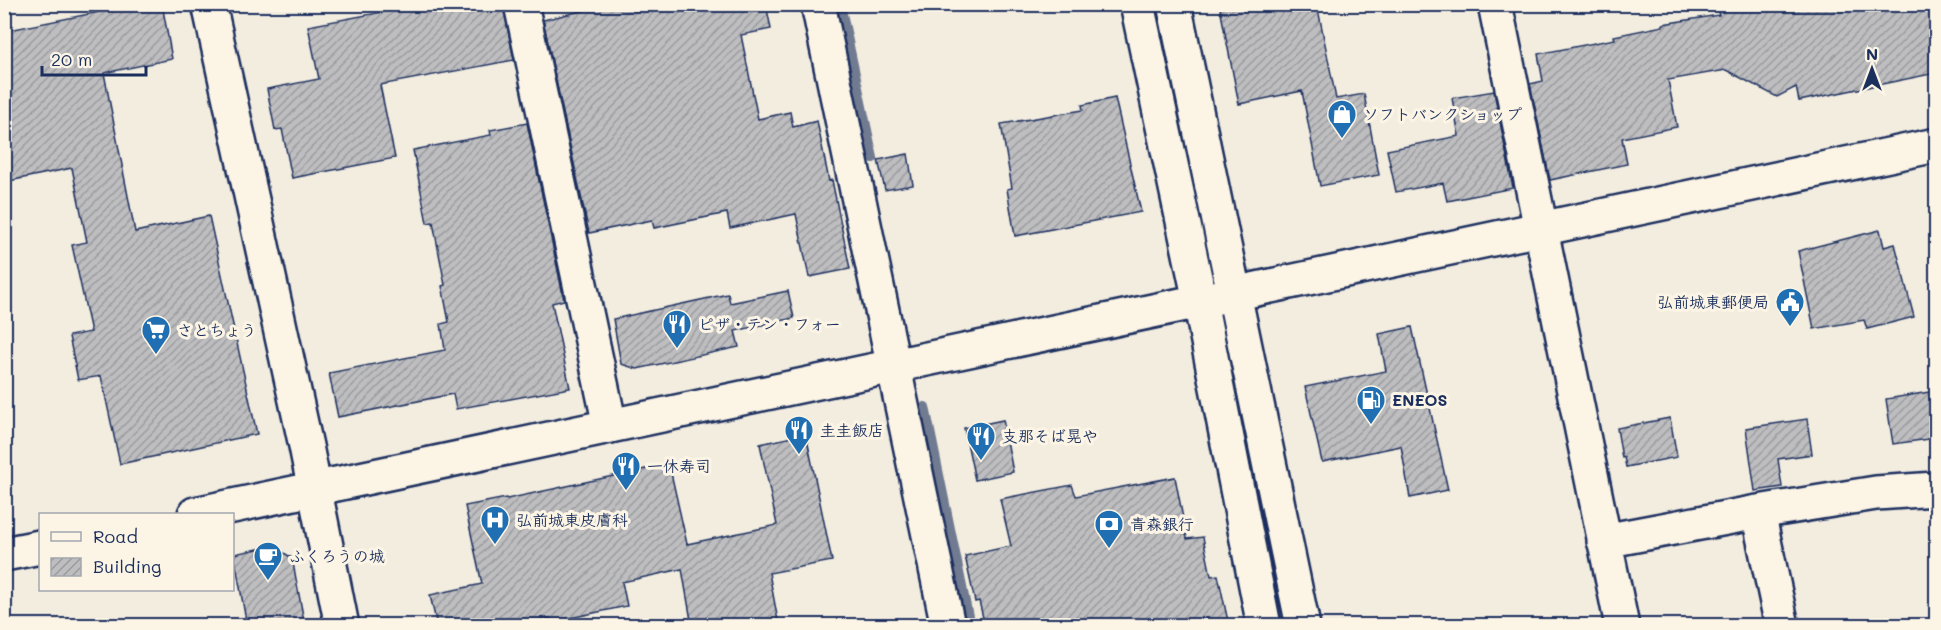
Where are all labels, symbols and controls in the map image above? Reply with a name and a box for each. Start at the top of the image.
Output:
scale bar [42,39,146,77]
north arrow [1842,39,1902,99]
text: N [1866,43,1878,64]
text: 20 m [51,47,92,71]
shop icon: ソフトバンクショップ [1326,98,1358,140]
place label: ソフトバンクショップ [1363,103,1522,124]
public building icon: 弘前城東郵便局 [1774,286,1806,328]
place label: 弘前城東郵便局 [1657,291,1769,312]
restaurant icon: ピザ・テン・フォー [661,308,693,350]
place label: ピザ・テン・フォー [698,313,841,334]
supermarket icon: さとちょう [140,314,172,356]
place label: さとちょう [177,319,257,340]
fuel station icon: ENEOS [1355,384,1387,426]
place label: ENEOS [1392,389,1448,410]
restaurant icon: 圭圭飯店 [783,414,815,456]
place label: 圭圭飯店 [820,419,884,440]
restaurant icon: 支那そば晃や [965,420,997,462]
place label: 支那そば晃や [1002,425,1098,446]
restaurant icon: 一休寿司 [610,450,642,492]
place label: 一休寿司 [647,455,711,476]
hospital icon: 弘前城東皮膚科 [479,504,511,546]
bank icon: 青森銀行 [1093,508,1125,550]
place label: 弘前城東皮膚科 [516,509,628,530]
legend [39,513,234,591]
place label: 青森銀行 [1130,513,1194,534]
text: Road [93,524,138,548]
cafe icon: ふくろうの城 [252,540,284,582]
place label: ふくろうの城 [289,545,385,566]
text: Building [93,554,161,578]

